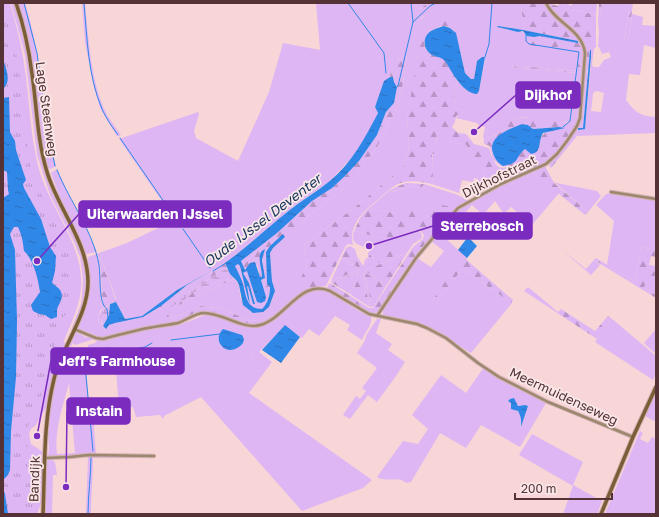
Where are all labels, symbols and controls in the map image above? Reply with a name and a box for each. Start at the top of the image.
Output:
street label: Lage Steenweg [32,60,62,158]
callout: Dijkhof [516,82,580,108]
text: Dijkhof [524,86,573,103]
street label: Dijkhofstraat [459,151,539,201]
water label: Oude IJssel Deventer [200,169,326,270]
callout: Uiterwaarden IJssel [79,201,231,227]
text: Uiterwaarden IJssel [87,205,224,222]
callout: Sterrebosch [433,213,532,239]
text: Sterrebosch [440,217,524,234]
callout: Jeff's Farmhouse [51,348,184,374]
text: Jeff's Farmhouse [58,352,176,369]
street label: Meermuidenseweg [507,364,621,428]
callout: Instain [67,398,130,424]
text: Instain [75,402,123,419]
street label: Bandijk [25,455,43,502]
scale bar [515,475,612,501]
text: 200 m [521,481,556,496]

